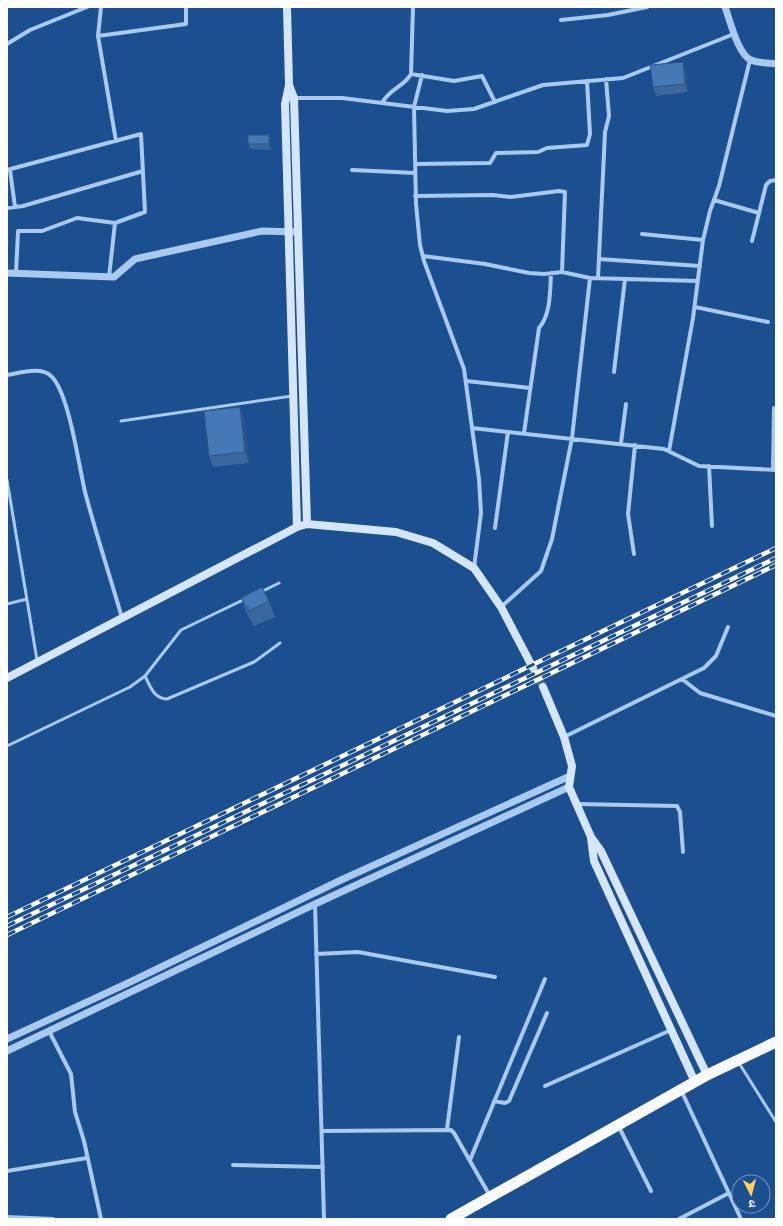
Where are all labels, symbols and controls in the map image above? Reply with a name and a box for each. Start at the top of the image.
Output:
north arrow [731,1174,771,1214]
text: उ [748,1197,756,1211]

